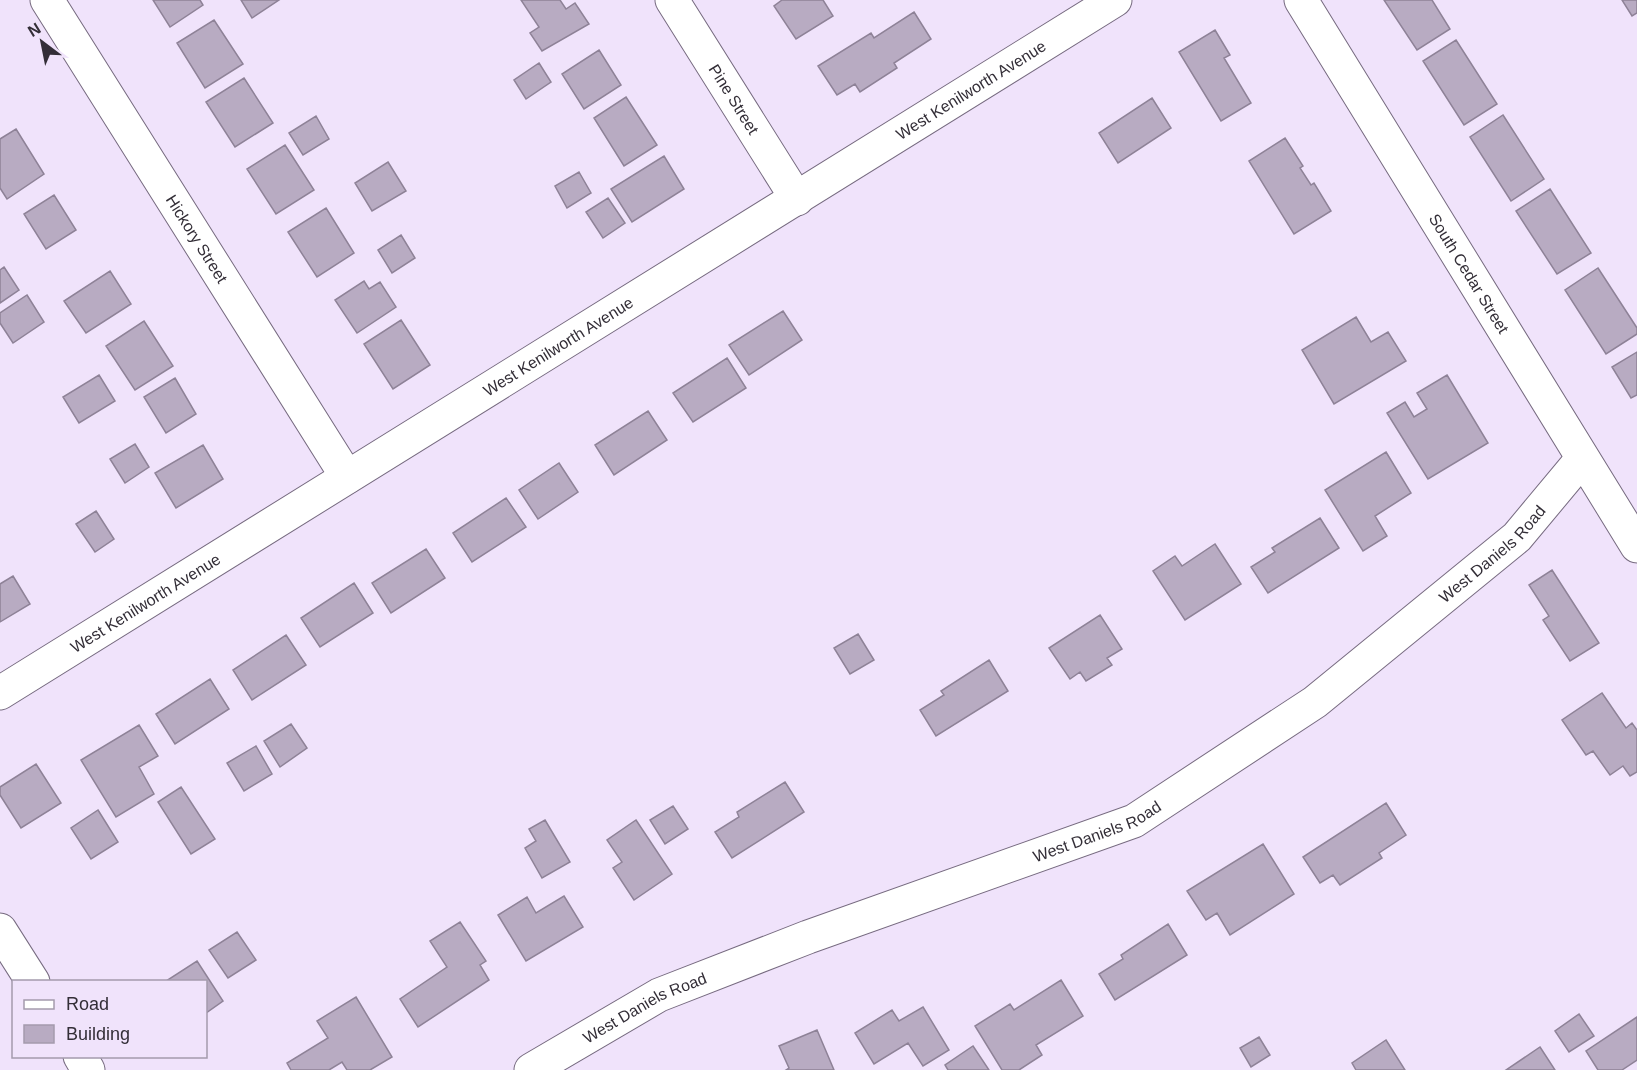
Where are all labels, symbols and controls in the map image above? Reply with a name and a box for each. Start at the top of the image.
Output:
north arrow [12,12,72,72]
text: N [25,19,44,40]
street label: West Kenilworth Avenue [893,37,1049,143]
street label: Pine Street [706,61,762,138]
street label: Hickory Street [163,192,231,287]
street label: South Cedar Street [1426,211,1512,337]
street label: West Kenilworth Avenue [480,294,636,399]
street label: West Daniels Road [1436,502,1549,606]
street label: West Kenilworth Avenue [68,550,224,656]
street label: West Daniels Road [1031,798,1164,865]
street label: West Daniels Road [580,969,709,1047]
legend [12,980,207,1058]
text: Road [66,994,109,1014]
text: Building [66,1024,130,1044]

